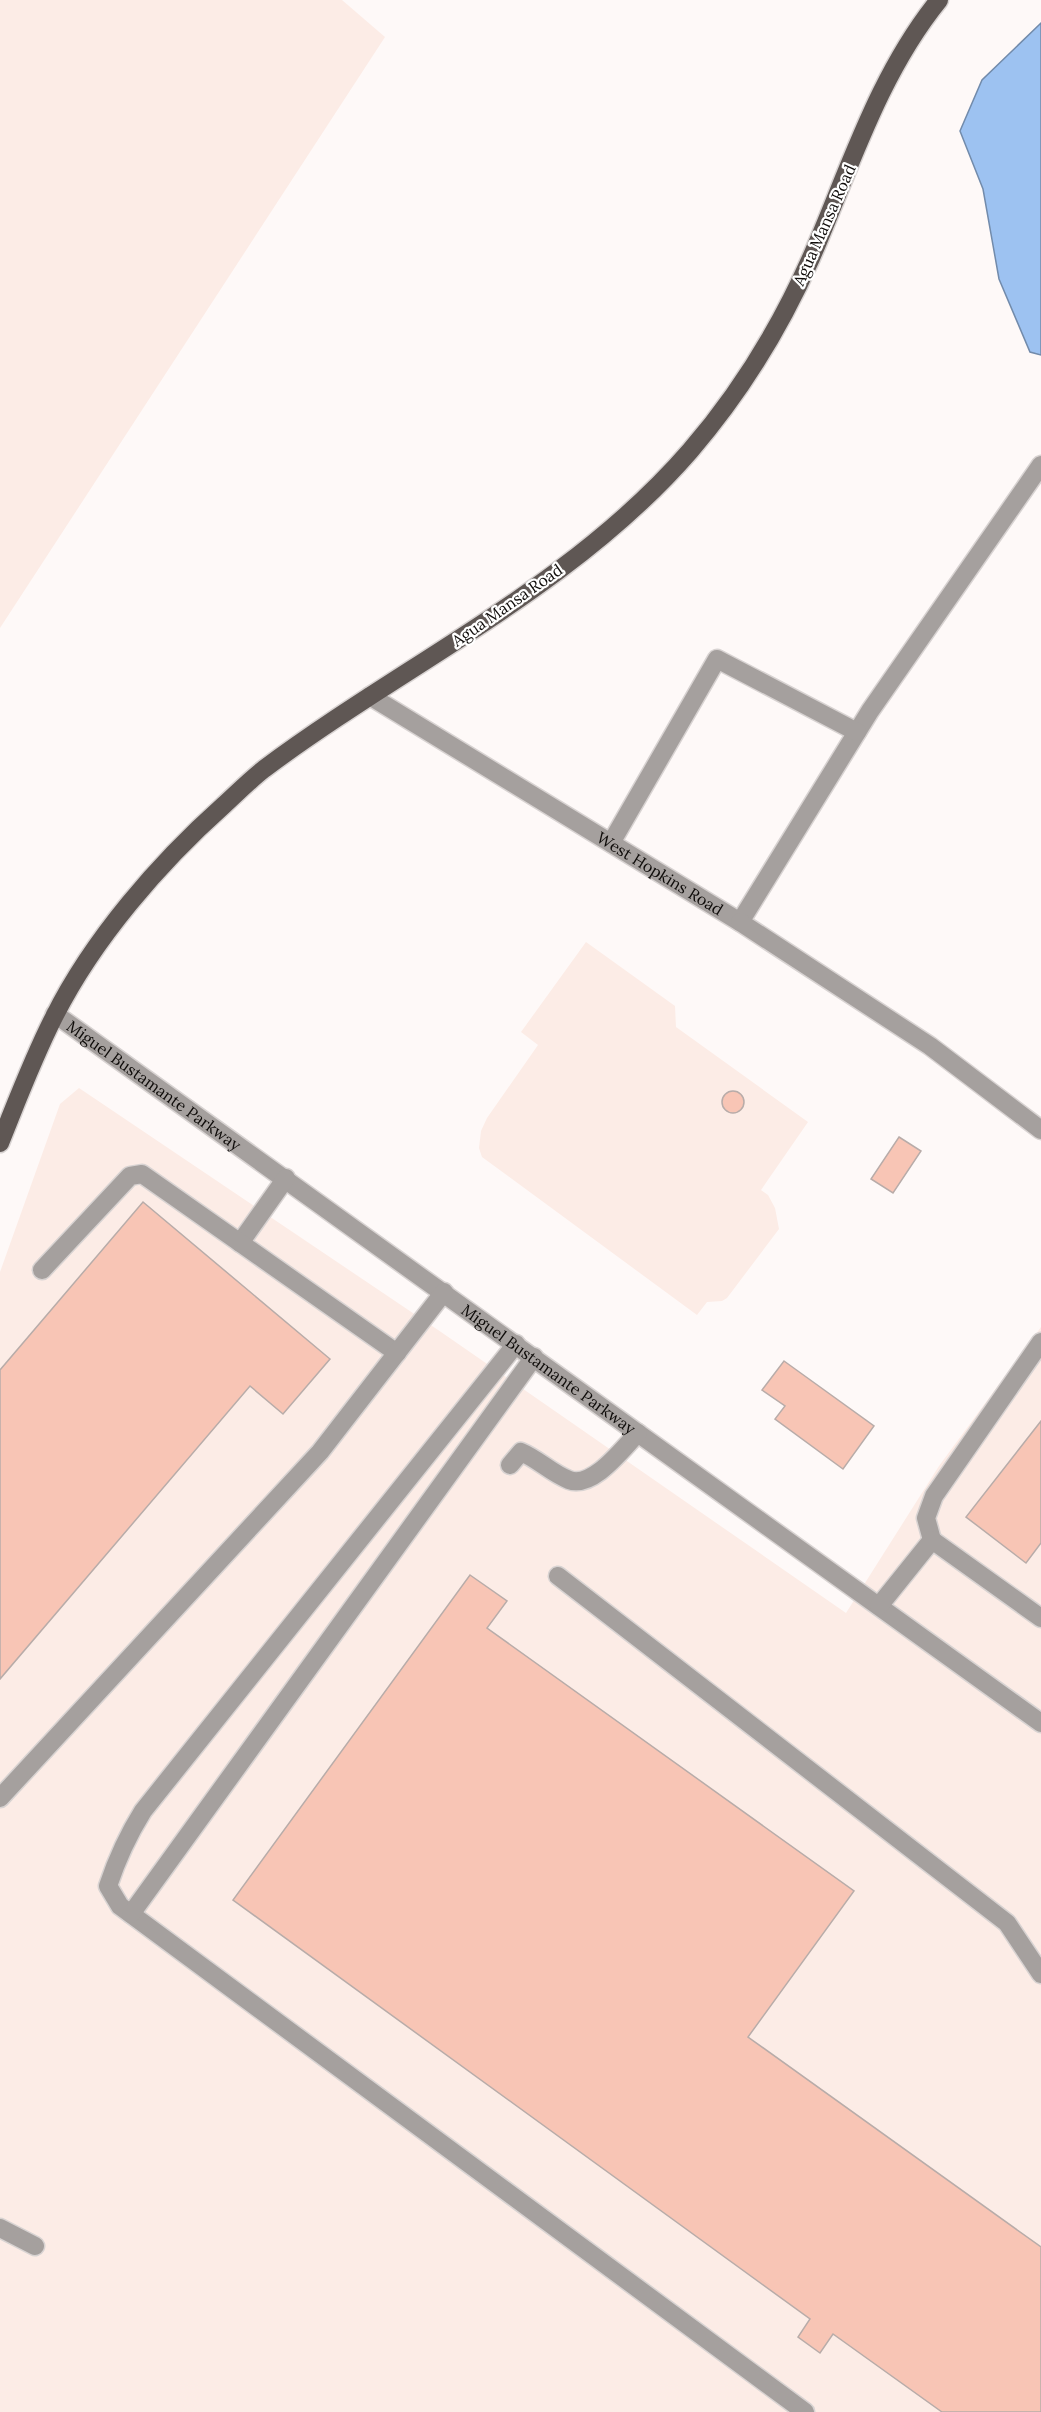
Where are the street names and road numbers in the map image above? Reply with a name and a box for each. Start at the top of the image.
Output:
street label: Agua Mansa Road [788,161,860,290]
street label: Agua Mansa Road [447,559,567,651]
street label: West Hopkins Road [593,827,727,920]
street label: Miguel Bustamante Parkway [63,1016,246,1155]
street label: Miguel Bustamante Parkway [458,1300,640,1439]

